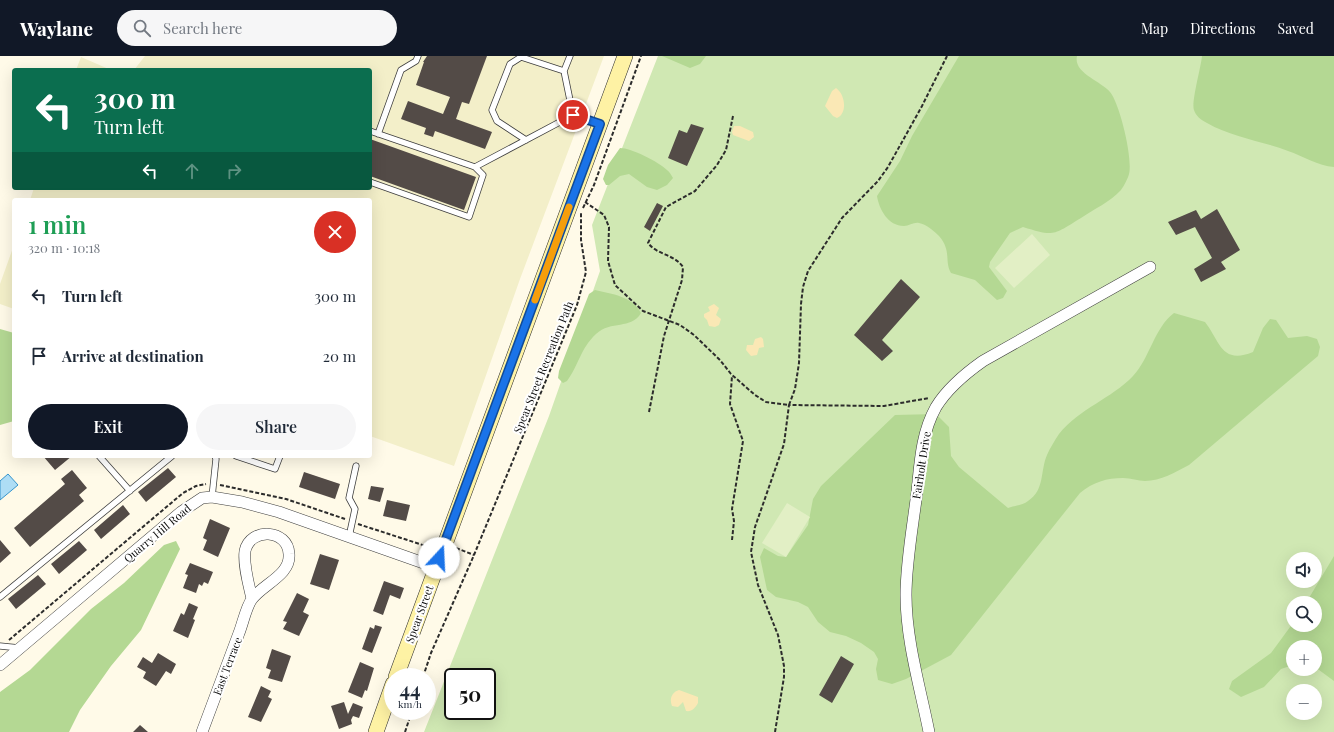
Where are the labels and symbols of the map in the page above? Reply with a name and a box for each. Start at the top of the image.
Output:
pin [556,98,590,132]
street label: Spear Street Recreation Path [510,298,577,435]
street label: Fairholt Drive [908,430,934,500]
street label: Quarry Hill Road [120,500,194,566]
position arrow [418,537,460,579]
street label: Spear Street [402,583,436,645]
street label: East Terrace [209,634,245,697]
speed limit sign: 50 [444,668,496,720]

